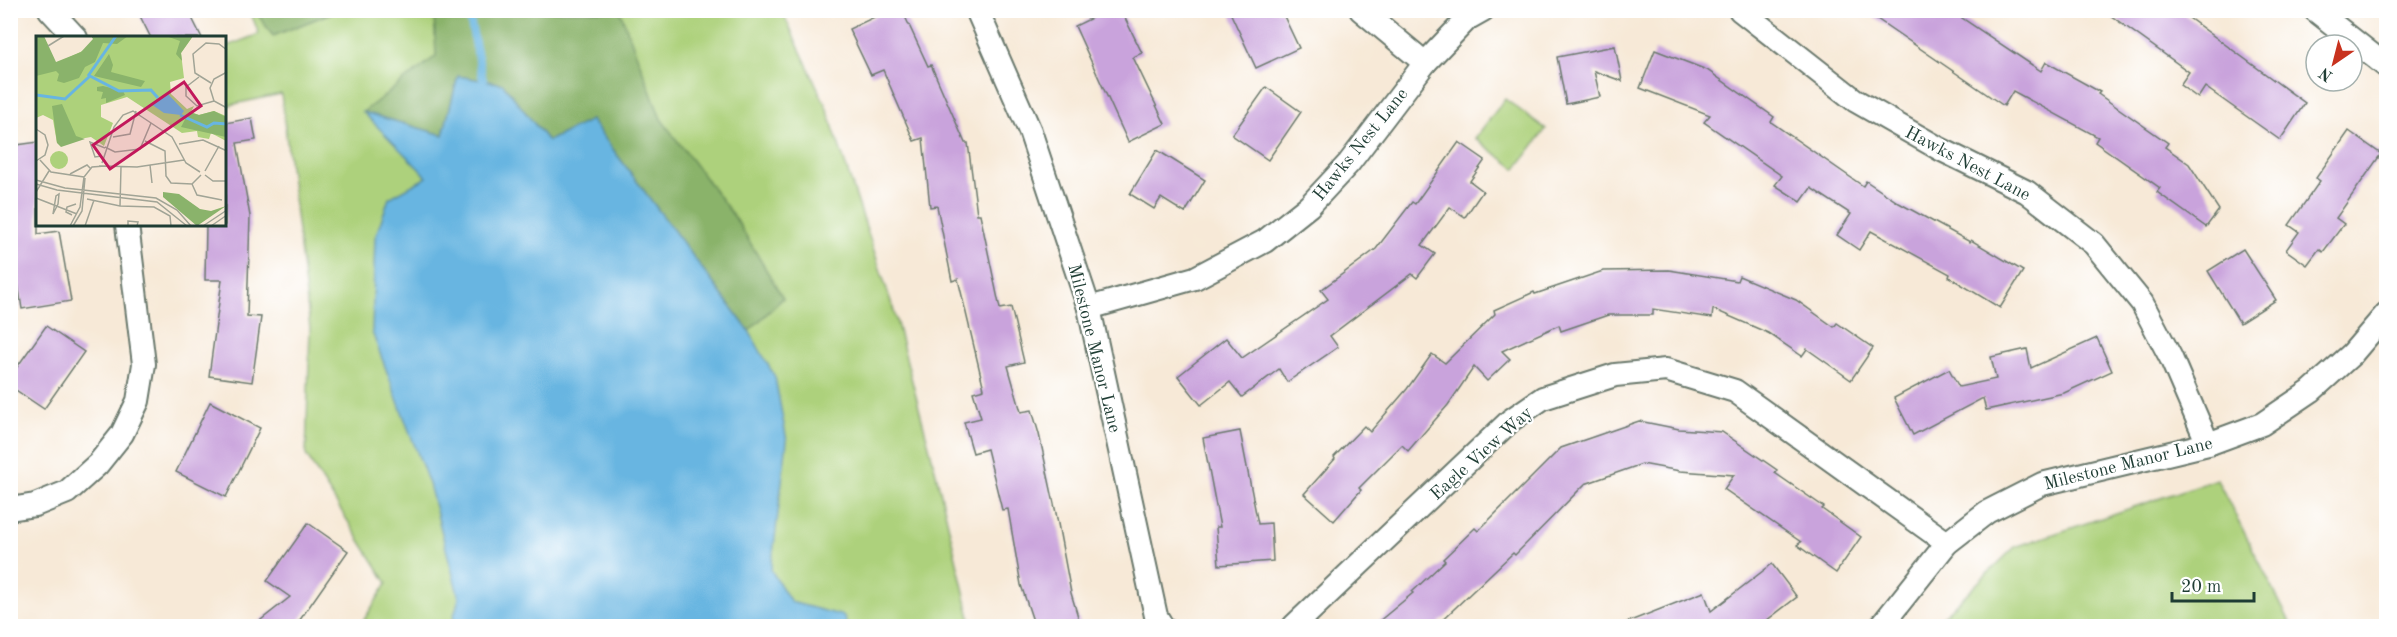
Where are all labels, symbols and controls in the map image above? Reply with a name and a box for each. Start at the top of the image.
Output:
north arrow [2304,33,2364,93]
inset map [36,36,226,226]
text: N [2316,63,2336,84]
street label: Hawks Nest Lane [1310,85,1412,204]
street label: Hawks Nest Lane [1902,123,2033,204]
street label: Milestone Manor Lane [1064,262,1124,434]
street label: Eagle View Way [1427,403,1536,504]
street label: Milestone Manor Lane [2042,434,2214,494]
scale bar [2172,565,2254,603]
text: 20 m [2181,578,2221,596]

